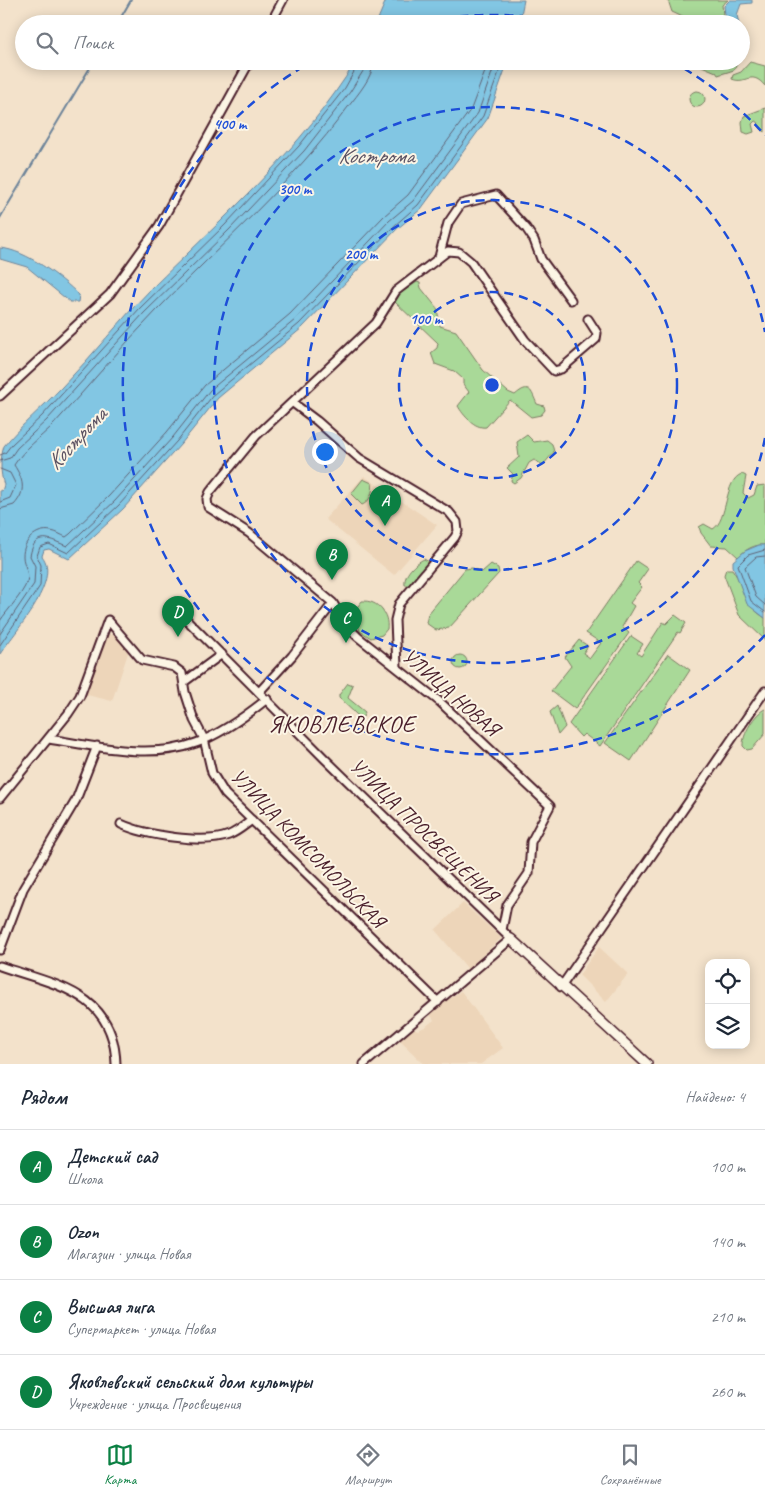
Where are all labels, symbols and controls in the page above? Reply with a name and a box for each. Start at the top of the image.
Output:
search box [15,15,750,70]
icon: search [33,29,61,57]
text: Поиск [73,31,113,55]
text: 400 m [214,115,248,134]
water label: Кострома [338,142,417,170]
text: 300 m [279,180,313,199]
text: 200 m [345,245,379,264]
text: 100 m [410,310,444,329]
centre of rings [483,376,501,394]
water label: Кострома [41,399,115,476]
your location [312,439,338,465]
pin: A [369,485,401,526]
pin: B [316,539,348,580]
pin: D [162,596,194,637]
pin: C [330,602,362,643]
street label: УЛИЦА НОВАЯ [397,643,507,743]
district label: ЯКОВЛЕВСКОЕ [268,709,418,739]
street label: УЛИЦА ПРОСВЕЩЕНИЯ [344,753,506,910]
street label: УЛИЦА КОМСОМОЛЬСКАЯ [225,763,393,935]
map controls [705,959,750,1049]
button: locate [705,959,750,1004]
button: layers [705,1004,750,1049]
text: Рядом [20,1084,67,1110]
text: Найдено: 4 [685,1087,745,1107]
text: Детский сад [67,1145,157,1169]
text: A [32,1157,40,1177]
text: 100 m [711,1157,745,1177]
text: Школа [67,1169,102,1189]
text: Ozon [67,1220,99,1244]
text: B [32,1232,40,1252]
text: 140 m [711,1232,745,1252]
text: Магазин · улица Новая [67,1244,190,1264]
text: Высшая лига [67,1295,154,1319]
text: C [32,1307,40,1327]
text: 210 m [711,1307,745,1327]
text: Супермаркет · улица Новая [67,1319,215,1339]
text: Яковлевский сельский дом культуры [67,1370,312,1394]
text: D [31,1382,41,1402]
text: 260 m [711,1382,745,1402]
text: Учреждение · улица Просвещения [67,1394,240,1414]
tab: Карта [104,1441,136,1488]
tab: Маршрут [345,1441,391,1488]
tab: Сохранённые [600,1441,661,1488]

